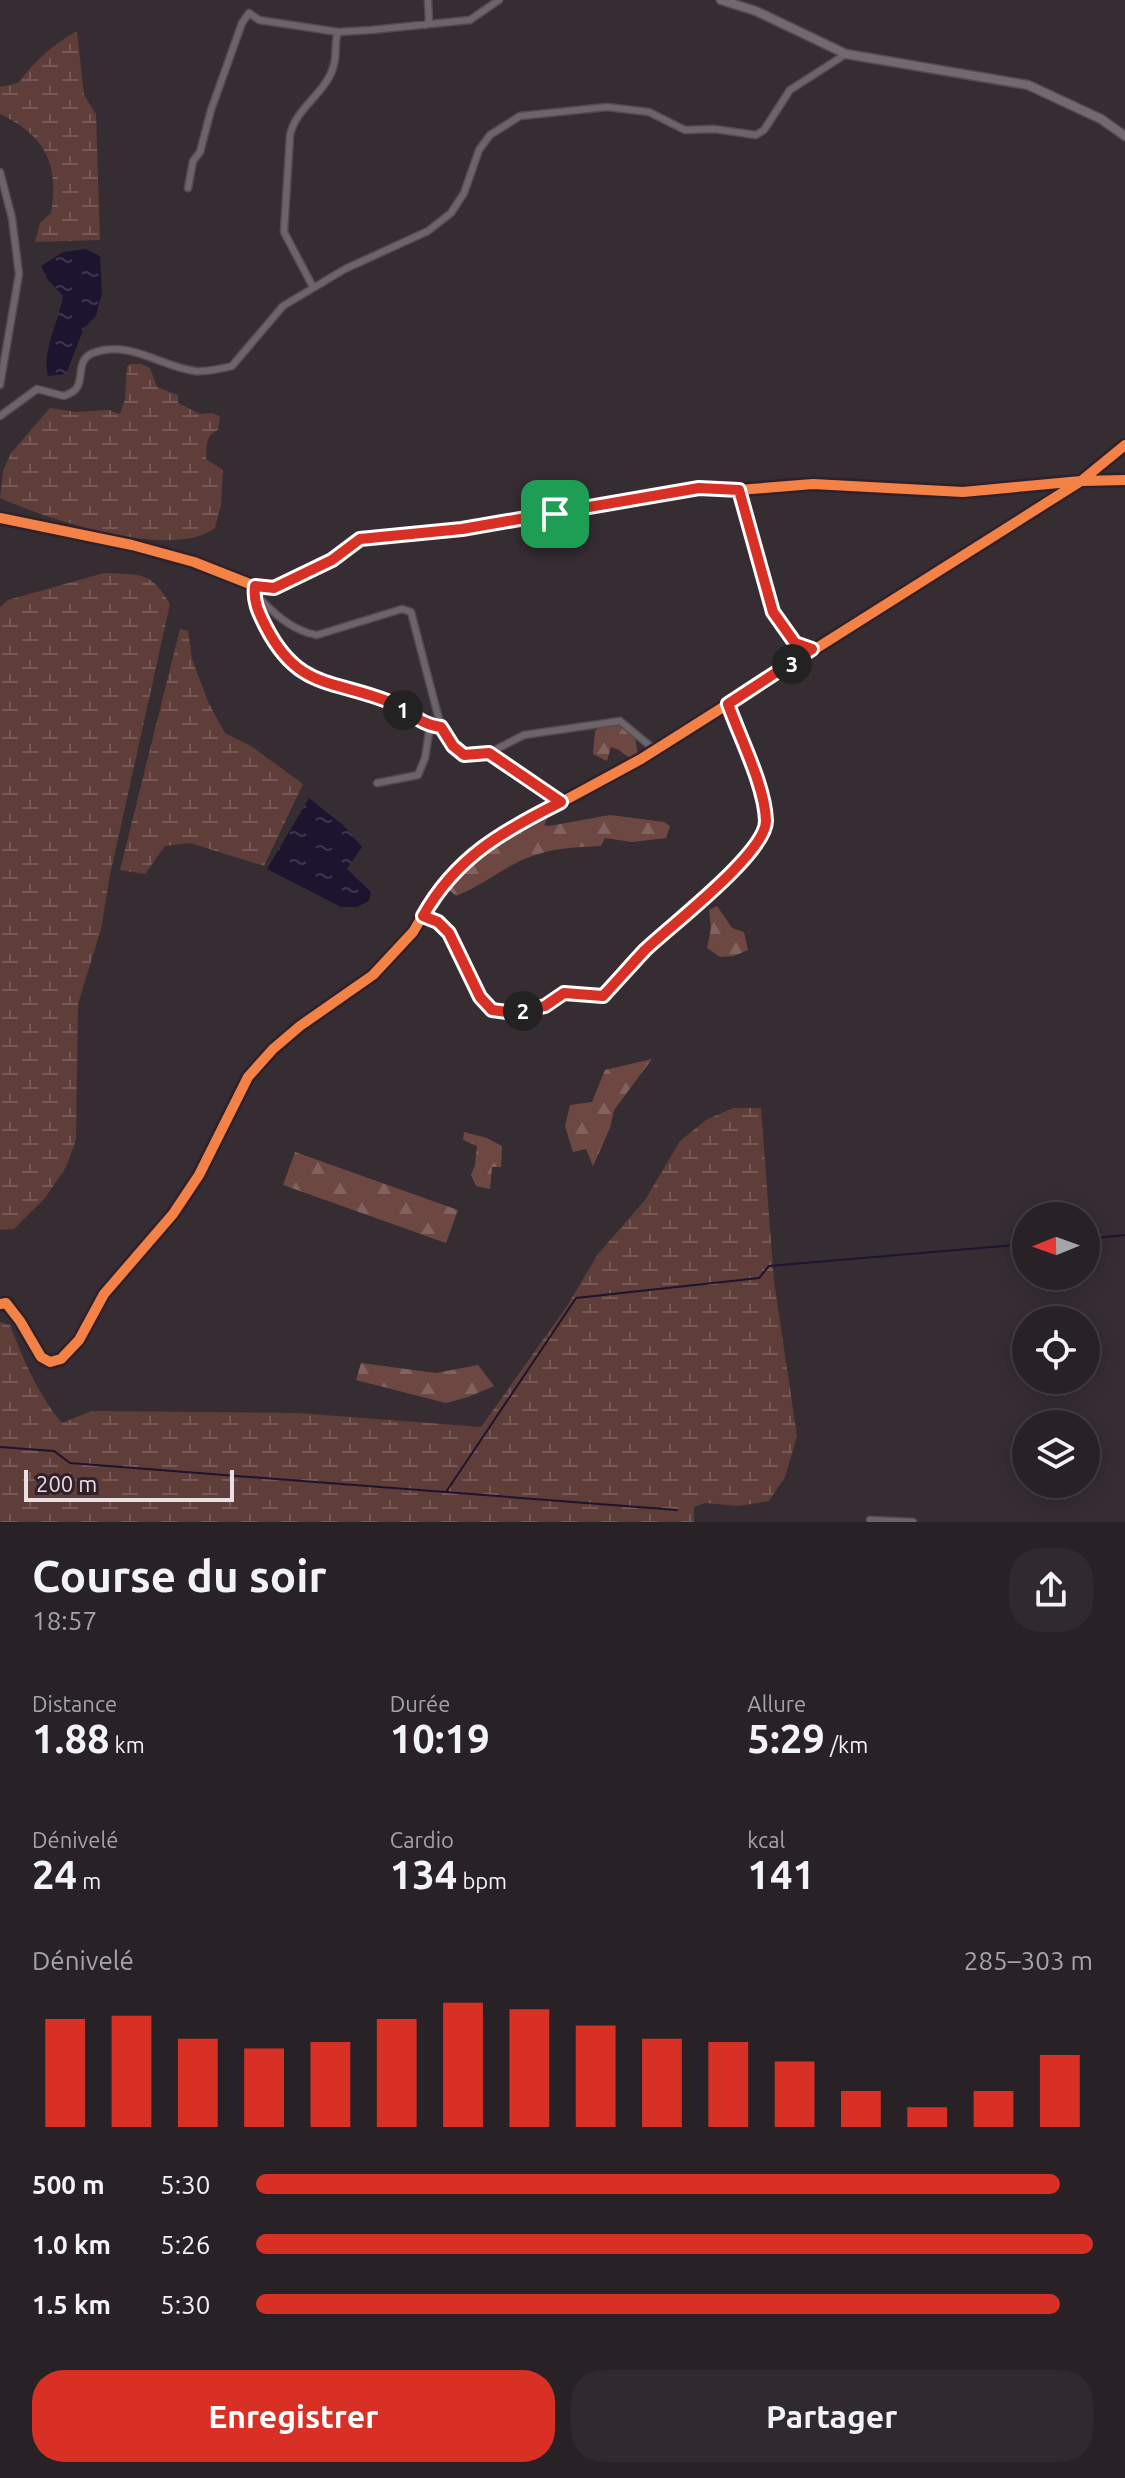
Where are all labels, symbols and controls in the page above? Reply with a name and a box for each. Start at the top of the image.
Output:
pin [521,480,589,548]
icon: arrive [533,492,577,536]
pin: 3 [772,644,812,684]
text: 3 [786,651,798,676]
pin: 1 [383,690,423,730]
text: 1 [397,697,409,722]
pin: 2 [503,991,543,1031]
text: 2 [517,998,529,1023]
north arrow [1012,1202,1100,1290]
map controls [1012,1202,1100,1498]
button: locate [1012,1306,1100,1394]
button: layers [1012,1410,1100,1498]
scale bar [24,1466,234,1502]
text: 200 m [36,1471,97,1496]
button: share [1009,1548,1093,1632]
text: Course du soir [32,1551,327,1600]
text: 18:57 [32,1606,97,1635]
text: Distance [32,1691,117,1716]
text: Durée [390,1691,450,1716]
text: Allure [747,1691,806,1716]
text: 1.88 [32,1716,110,1761]
text: 10:19 [390,1716,490,1761]
text: 5:29 [747,1716,825,1761]
text: km [110,1732,145,1757]
text: /km [825,1732,868,1757]
text: Dénivelé [32,1827,118,1852]
text: Cardio [390,1827,454,1852]
text: kcal [747,1827,785,1852]
text: 24 [32,1852,77,1897]
text: 134 [390,1852,457,1897]
text: 141 [747,1852,815,1897]
text: m [77,1868,101,1893]
text: bpm [457,1868,507,1893]
text: Dénivelé [32,1946,134,1975]
text: 285–303 m [964,1946,1093,1975]
text: 500 m [32,2170,105,2199]
text: 5:30 [160,2170,210,2199]
text: 1.0 km [32,2230,111,2259]
text: 5:26 [160,2230,210,2259]
text: 1.5 km [32,2290,111,2319]
text: 5:30 [160,2290,210,2319]
button: Enregistrer [32,2370,555,2462]
button: Partager [571,2370,1093,2462]

